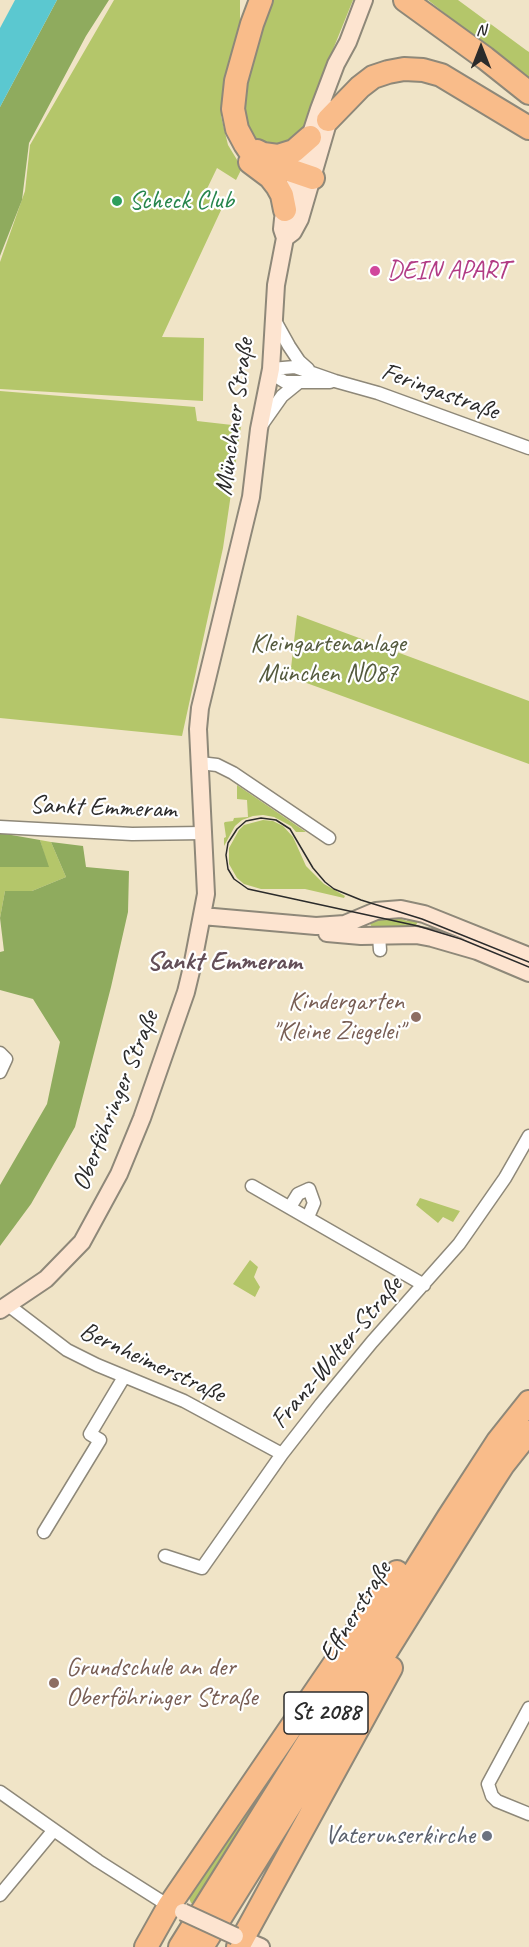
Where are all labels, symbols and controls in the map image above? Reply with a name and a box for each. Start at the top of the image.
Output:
north arrow [451,18,511,78]
text: N [476,20,486,40]
place label: Scheck Club [129,185,234,217]
marker: Scheck Club [110,194,124,208]
place label: DEIN APART [387,255,508,287]
marker: DEIN APART [368,264,382,278]
street label: Münchner Straße [209,337,261,497]
street label: Feringastraße [377,356,503,428]
park label: Kleingartenanlage München NO87 [250,628,406,690]
street label: Sankt Emmeram [29,790,177,826]
district label: Sankt Emmeram [147,946,301,978]
place label: Kindergarten "Kleine Ziegelei" [272,986,404,1048]
street label: Oberföhringer Straße [66,1006,166,1196]
marker: Kindergarten "Kleine Ziegelei" [409,1010,423,1024]
street label: Franz-Wolter-Straße [264,1271,410,1435]
street label: Bernheimerstraße [74,1316,230,1410]
street label: Effnerstraße [313,1556,399,1668]
place label: Grundschule an der Oberföhringer Straße [66,1652,257,1714]
marker: Grundschule an der Oberföhringer Straße [47,1676,61,1690]
road number: St 2088 [284,1692,368,1734]
place label: Vaterunserkirche [325,1820,475,1852]
marker: Vaterunserkirche [480,1829,494,1843]

